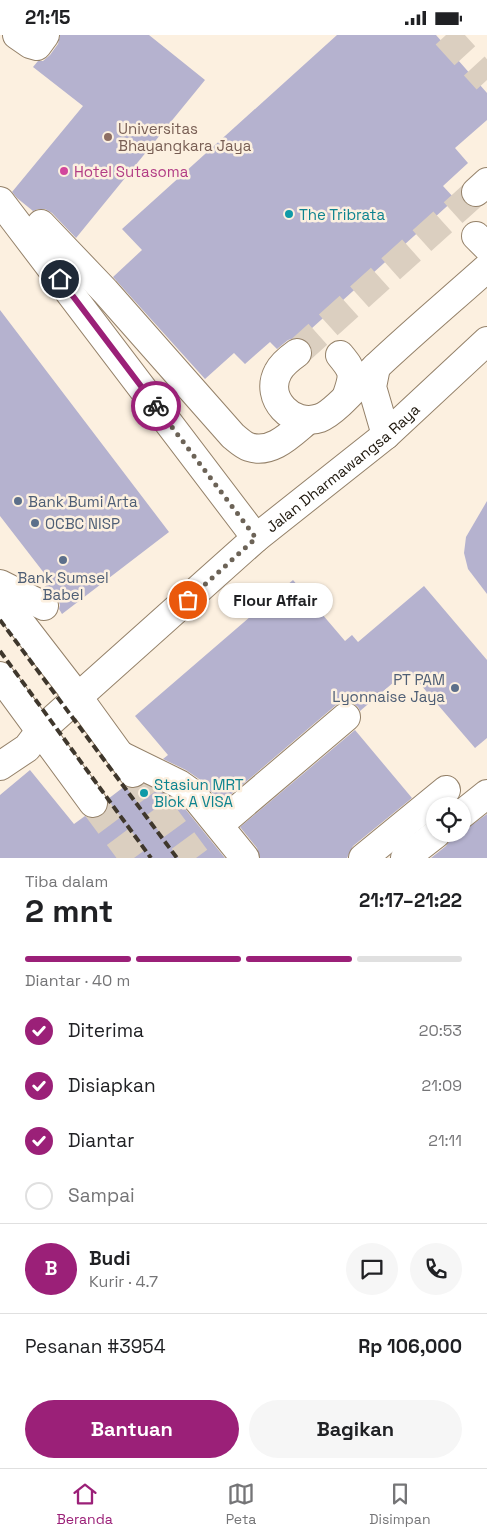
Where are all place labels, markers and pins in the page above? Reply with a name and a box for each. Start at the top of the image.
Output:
place label: Universitas Bhayangkara Jaya [118,119,252,155]
marker: Universitas Bhayangkara Jaya [102,131,114,143]
place label: Hotel Sutasoma [74,162,189,181]
marker: Hotel Sutasoma [58,165,70,177]
place label: The Tribrata [299,205,385,224]
marker: The Tribrata [283,208,295,220]
pin [39,258,81,300]
place label: Bank Bumi Arta [28,492,138,511]
marker: Bank Bumi Arta [12,495,24,507]
place label: OCBC NISP [45,514,120,533]
marker: OCBC NISP [29,517,41,529]
marker: Bank Sumsel Babel [57,554,69,566]
place label: Bank Sumsel Babel [17,568,109,604]
pin [167,579,209,621]
callout: Flour Affair [218,583,333,617]
place label: PT PAM Lyonnaise Jaya [332,670,445,706]
marker: PT PAM Lyonnaise Jaya [449,682,461,694]
place label: Stasiun MRT Blok A VISA [154,775,244,811]
marker: Stasiun MRT Blok A VISA [138,787,150,799]

